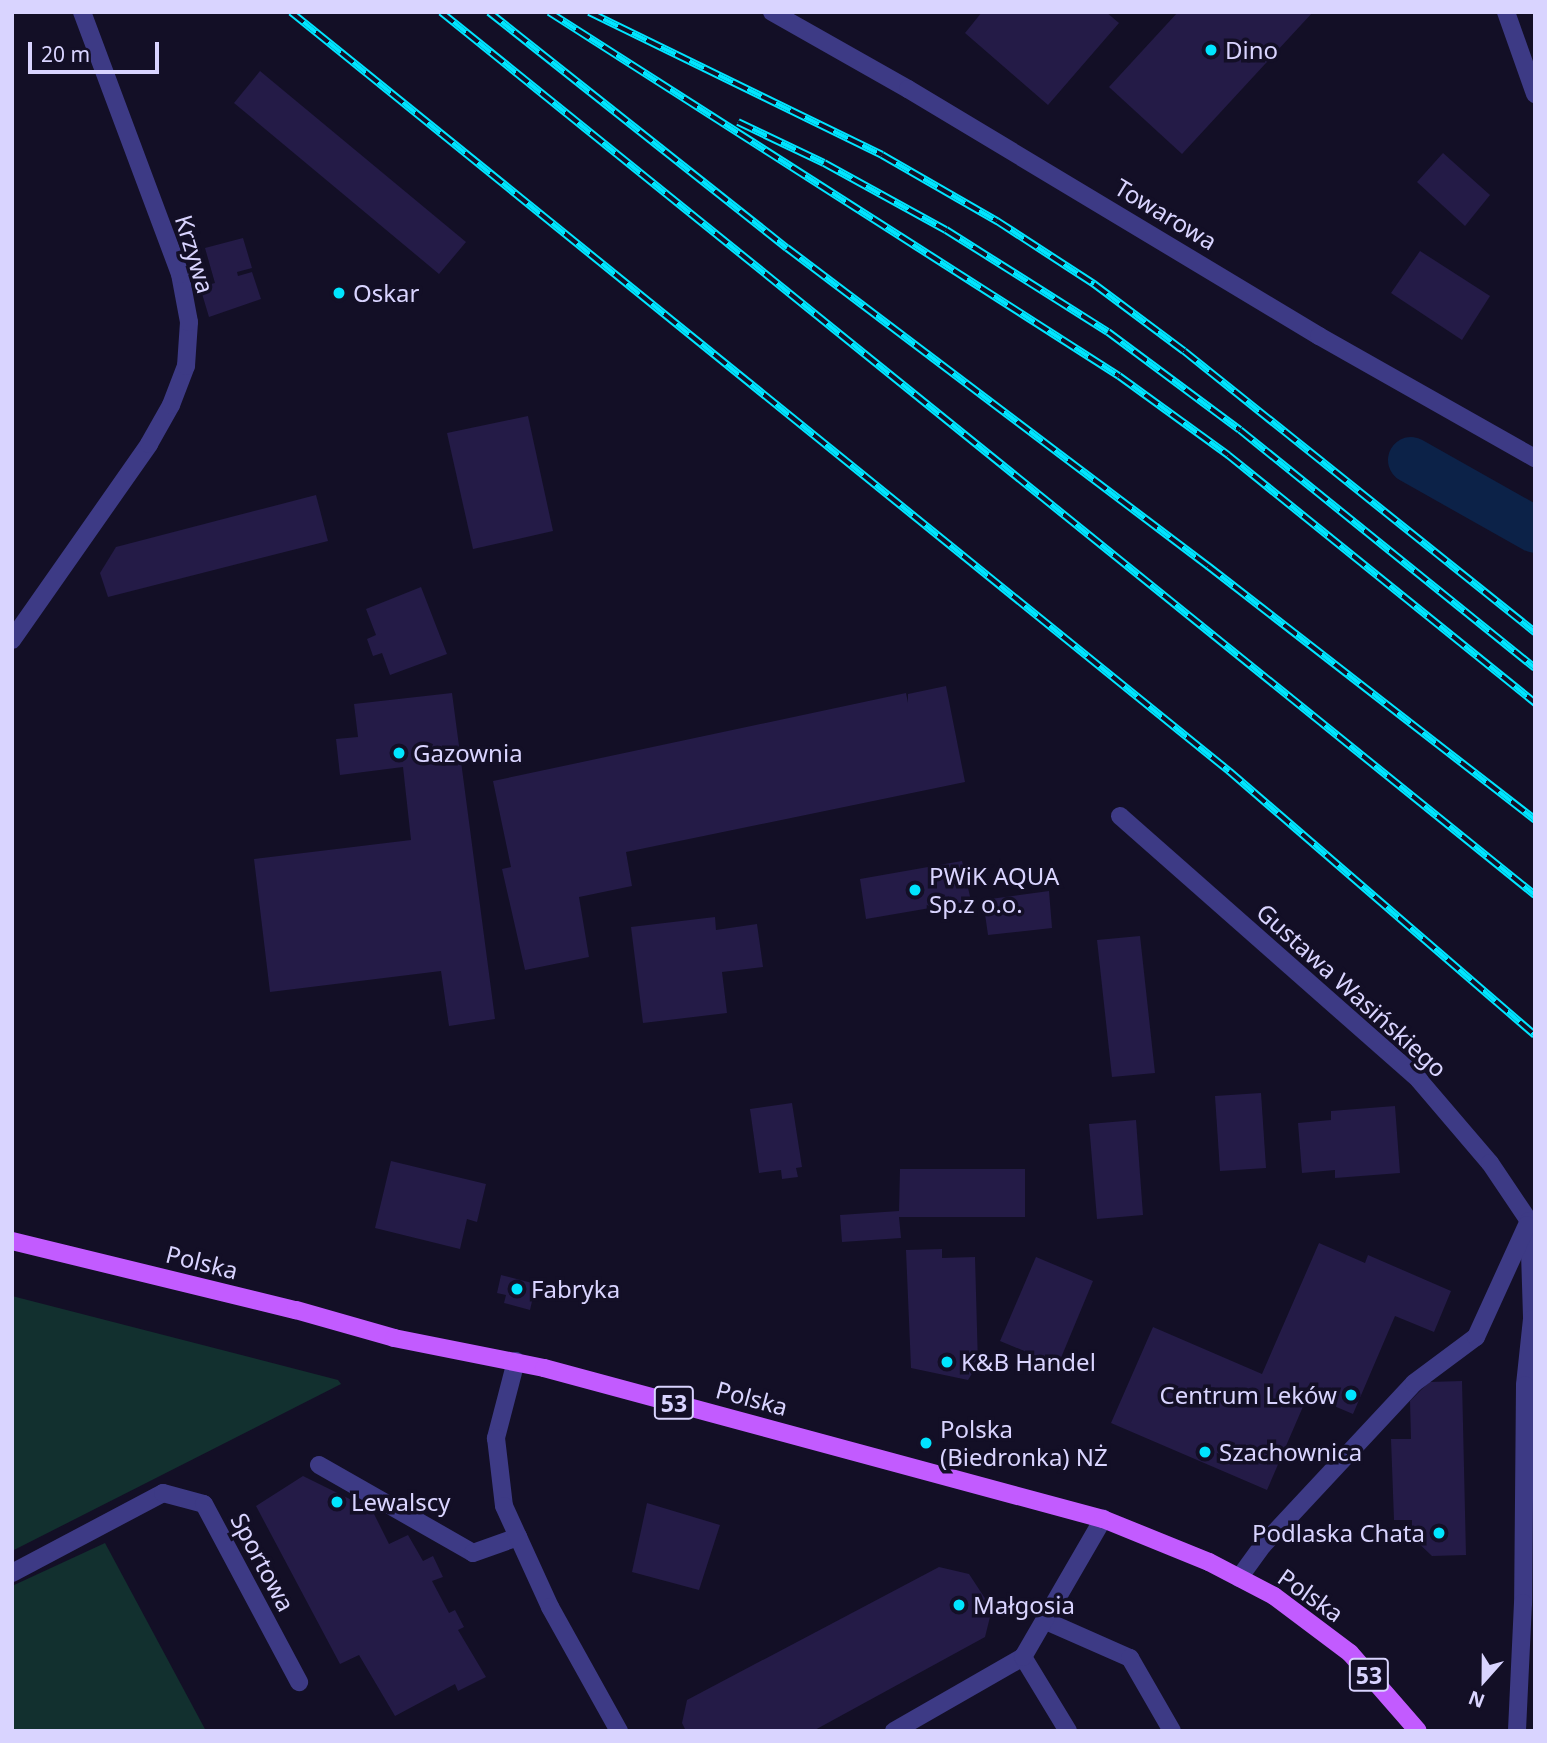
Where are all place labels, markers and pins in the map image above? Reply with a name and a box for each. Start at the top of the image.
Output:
place label: Dino [1225,36,1278,64]
marker: Dino [1203,42,1219,58]
place label: Oskar [353,279,419,307]
marker: Oskar [331,285,347,301]
place label: Gazownia [413,739,523,767]
marker: Gazownia [391,745,407,761]
place label: PWiK AQUA Sp.z o.o. [929,862,1059,918]
marker: PWiK AQUA Sp.z o.o. [907,882,923,898]
place label: Fabryka [531,1275,620,1303]
marker: Fabryka [509,1281,525,1297]
place label: K&B Handel [961,1348,1096,1376]
marker: K&B Handel [939,1354,955,1370]
place label: Centrum Leków [1160,1381,1337,1409]
marker: Centrum Leków [1343,1387,1359,1403]
place label: Polska (Biedronka) NŻ [940,1415,1108,1471]
marker: Polska (Biedronka) NŻ [918,1435,934,1451]
place label: Szachownica [1219,1438,1362,1466]
marker: Szachownica [1197,1444,1213,1460]
place label: Lewalscy [351,1488,450,1516]
marker: Lewalscy [329,1494,345,1510]
place label: Podlaska Chata [1252,1519,1425,1547]
marker: Podlaska Chata [1431,1525,1447,1541]
place label: Małgosia [973,1591,1075,1619]
marker: Małgosia [951,1597,967,1613]

